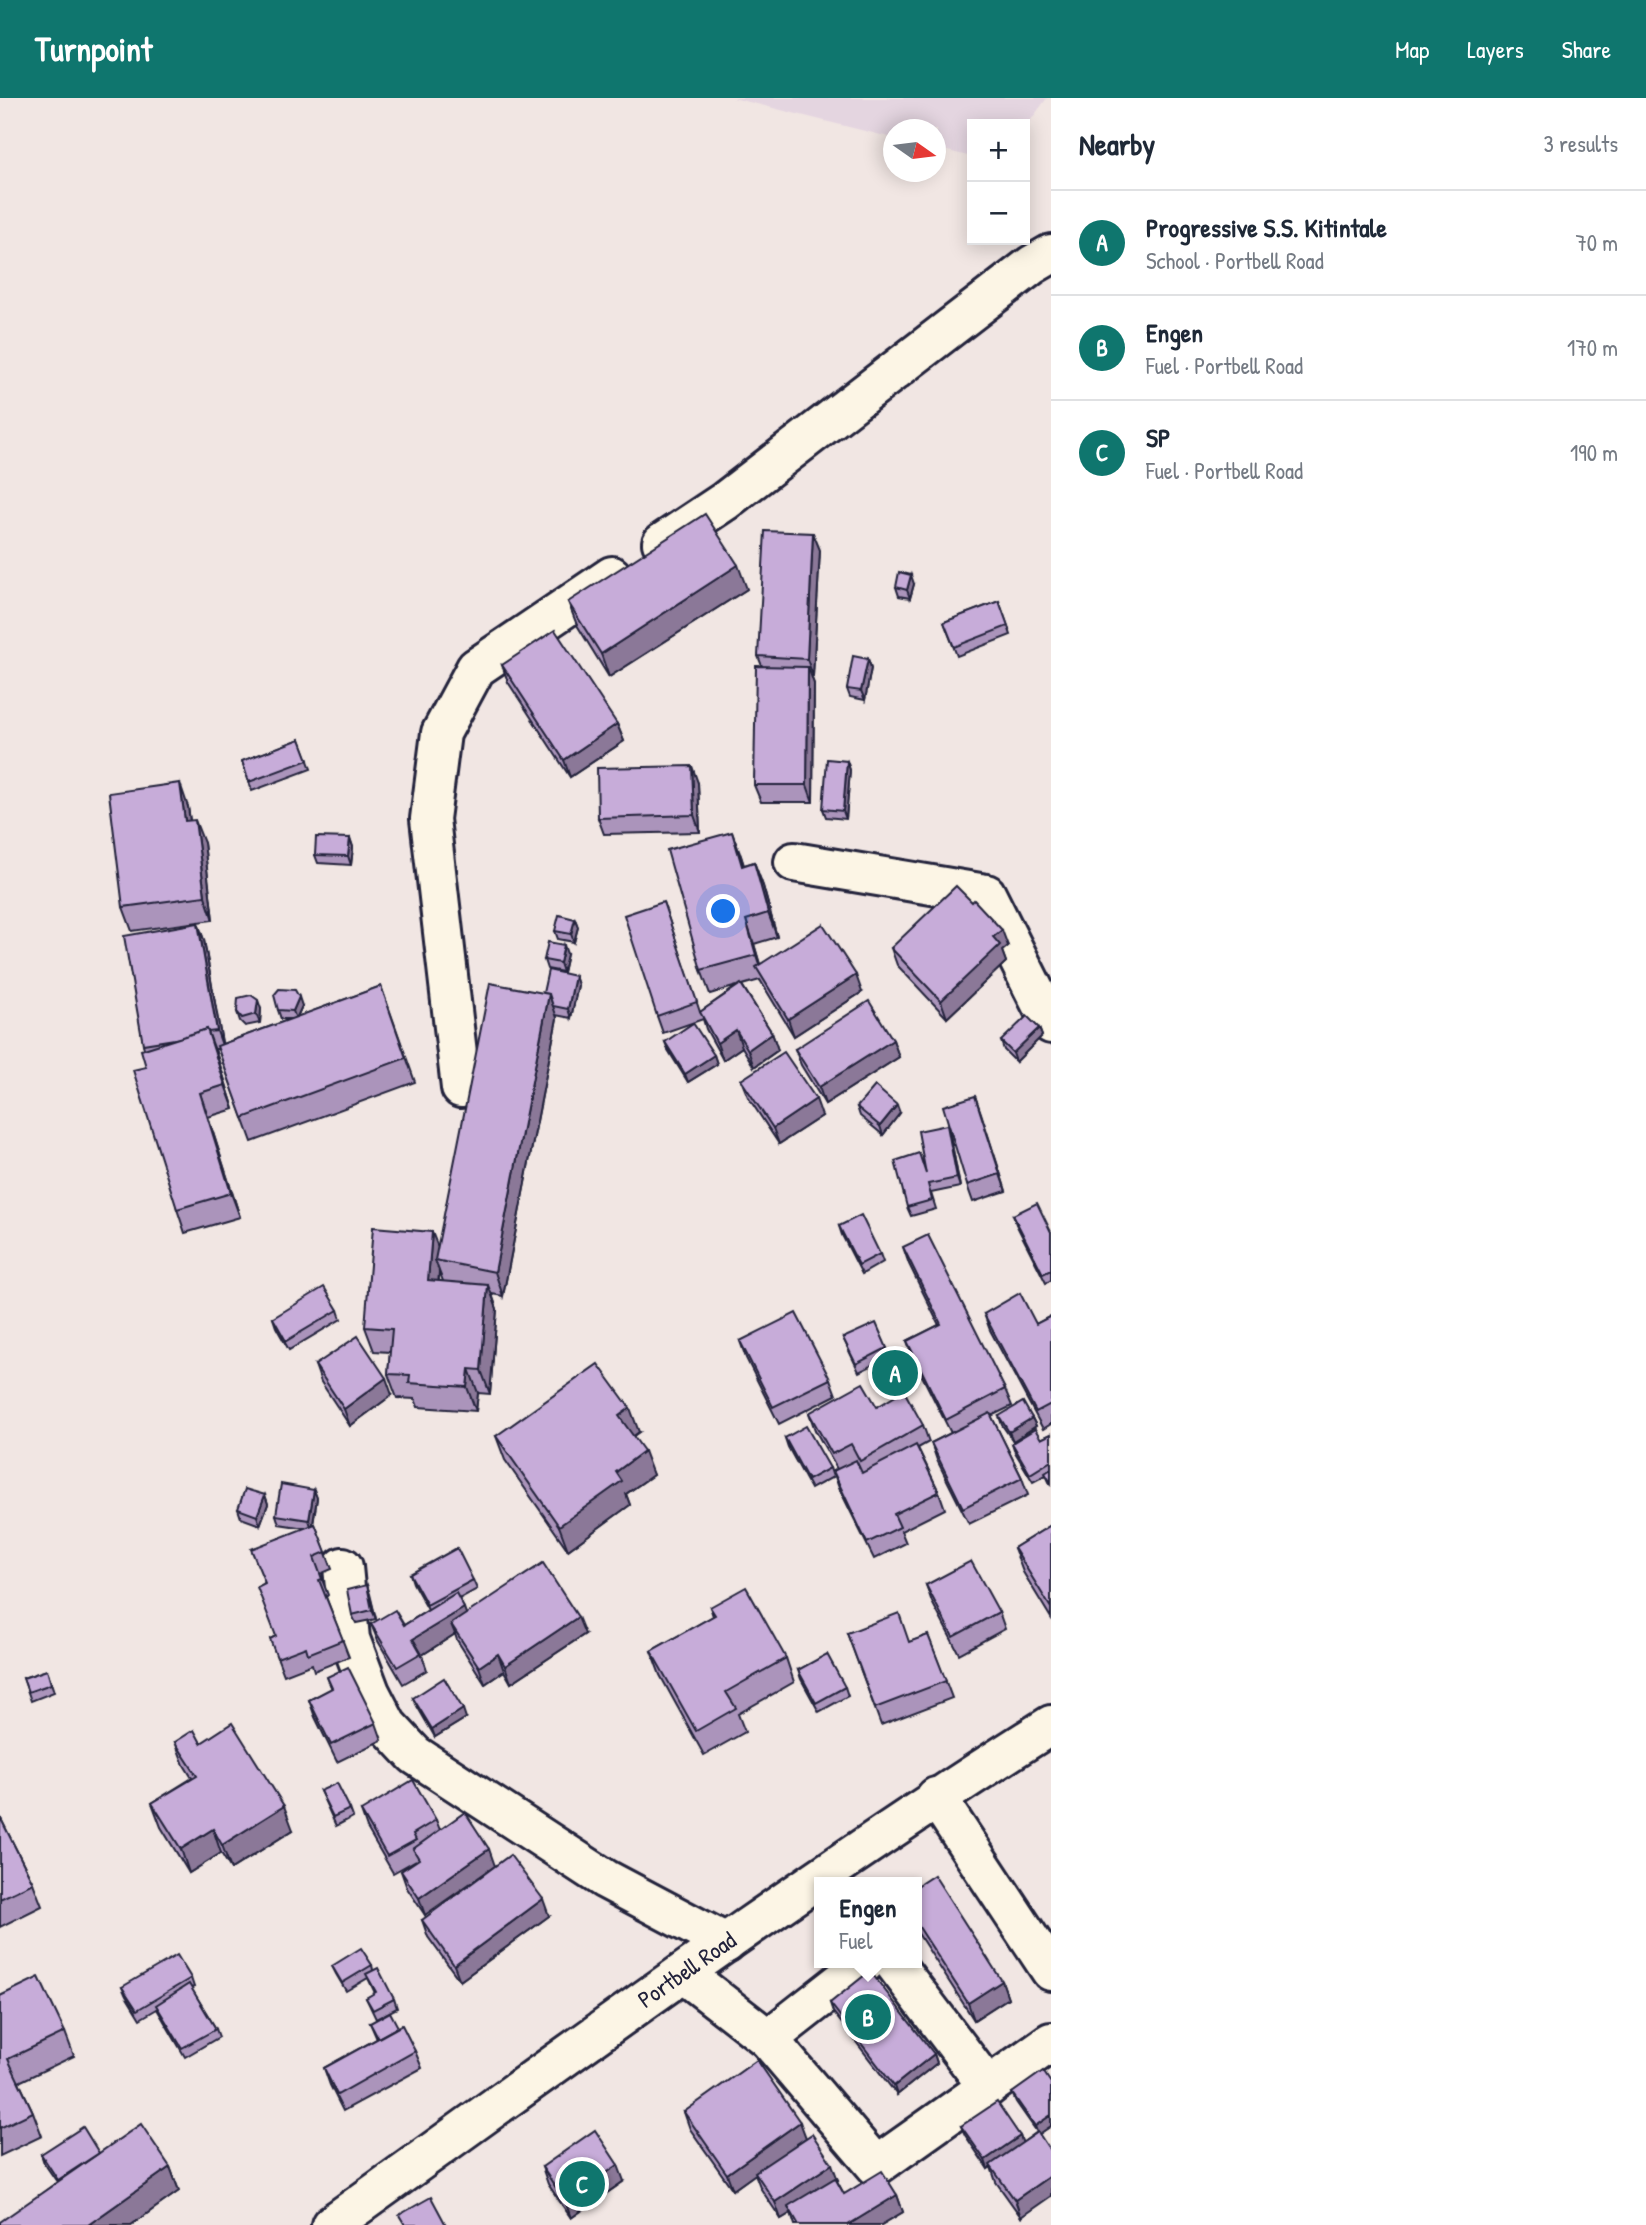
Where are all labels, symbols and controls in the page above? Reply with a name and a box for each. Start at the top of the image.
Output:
text: Turnpoint [35,27,152,71]
text: Map [1395,33,1429,65]
text: Layers [1467,33,1524,65]
text: Share [1562,33,1611,65]
north arrow [883,119,946,182]
map controls [967,119,1030,245]
button: + [967,119,1030,182]
text: Nearby [1079,124,1155,164]
text: 3 results [1543,128,1618,159]
button: − [967,182,1030,245]
text: Progressive S.S. Kitintale [1146,210,1387,245]
text: A [1096,227,1108,258]
text: 70 m [1575,227,1618,258]
text: School · Portbell Road [1146,245,1324,276]
text: Engen [1146,315,1203,350]
text: B [1096,332,1108,363]
text: 170 m [1567,332,1618,363]
text: Fuel · Portbell Road [1146,350,1303,381]
text: SP [1146,420,1170,455]
text: C [1096,437,1108,468]
text: 190 m [1570,437,1618,468]
text: Fuel · Portbell Road [1146,455,1303,486]
your location [706,894,740,928]
pin: A [872,1347,918,1399]
popup [814,1877,922,1968]
text: Engen [840,1890,896,1925]
street label: Portbell Road [631,1924,742,2015]
text: Fuel [840,1925,873,1956]
pin: B [845,1991,891,2043]
pin: C [559,2158,605,2210]

